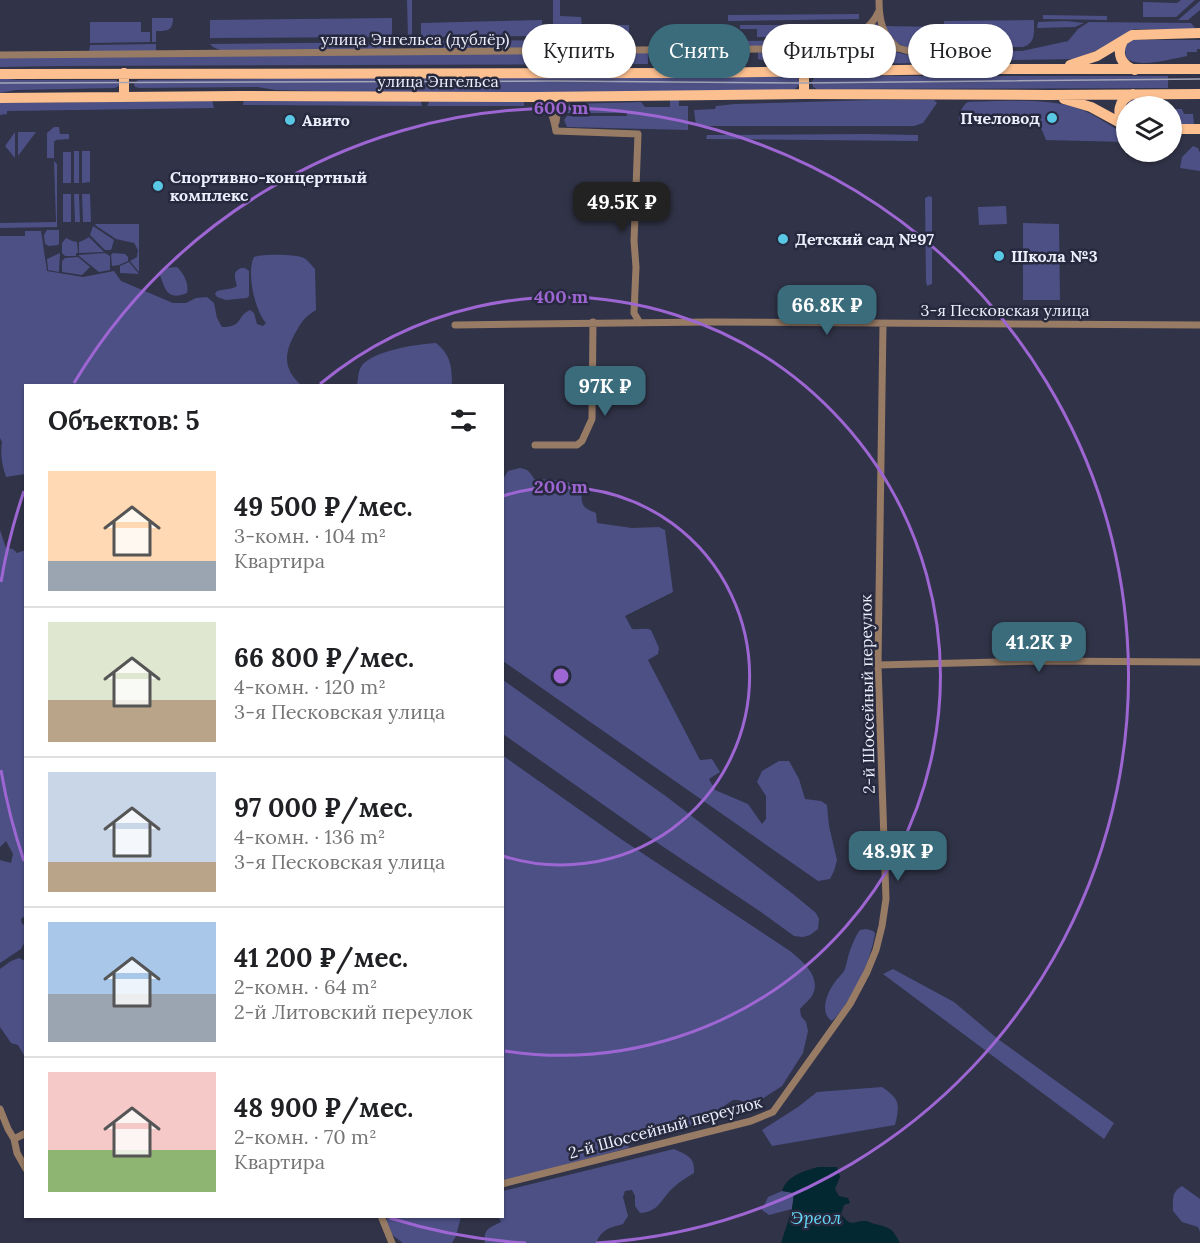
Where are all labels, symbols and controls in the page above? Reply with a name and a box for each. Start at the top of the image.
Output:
chip: Купить [522,24,636,78]
chip: Снять [648,24,750,78]
chip: Фильтры [762,24,896,78]
chip: Новое [908,24,1013,78]
street label: улица Энгельса (дублёр) [321,29,510,50]
street label: улица Энгельса [377,71,499,91]
text: 600 m [534,96,589,119]
map controls [1116,96,1182,162]
button: layers [1116,96,1182,162]
place label: Пчеловод [960,108,1040,128]
place label: Авито [302,110,350,130]
marker: Пчеловод [1045,111,1059,125]
marker: Авито [283,113,297,127]
place label: Спортивно-концертный комплекс [170,167,367,205]
marker: Спортивно-концертный комплекс [151,179,165,193]
pin: 49.5K ₽ [567,182,677,233]
text: 49.5K ₽ [587,189,657,214]
place label: Детский сад №97 [795,229,935,249]
marker: Детский сад №97 [776,232,790,246]
place label: Школа №3 [1011,246,1098,266]
marker: Школа №3 [992,249,1006,263]
text: 400 m [534,285,588,308]
pin: 66.8K ₽ [772,285,882,336]
text: 66.8K ₽ [792,292,862,317]
street label: 3-я Песковская улица [920,300,1090,320]
pin: 97K ₽ [563,366,647,417]
text: 97K ₽ [579,373,631,398]
text: Объектов: 5 [48,404,200,437]
icon: filters [447,404,480,437]
text: 200 m [534,475,588,498]
text: 49 500 ₽/мес. [234,490,413,523]
icon: home [96,495,168,567]
text: 3-комн. · 104 m² [234,523,386,548]
text: Квартира [234,548,325,573]
street label: 2-й Шоссейный переулок [855,594,879,794]
pin: 41.2K ₽ [984,622,1094,673]
text: 41.2K ₽ [1006,629,1072,654]
text: 66 800 ₽/мес. [234,641,414,674]
icon: home [96,646,168,718]
centre of rings [551,666,571,686]
text: 4-комн. · 120 m² [234,674,386,699]
text: 3-я Песковская улица [234,699,445,724]
text: 97 000 ₽/мес. [234,791,413,824]
icon: home [96,796,168,868]
text: 4-комн. · 136 m² [234,824,385,849]
pin: 48.9K ₽ [843,831,953,882]
text: 48.9K ₽ [863,838,933,863]
text: 3-я Песковская улица [234,849,445,874]
text: 41 200 ₽/мес. [234,941,408,974]
icon: home [96,946,168,1018]
text: 2-комн. · 64 m² [234,974,377,999]
text: 2-й Литовский переулок [234,999,473,1024]
text: 48 900 ₽/мес. [234,1091,413,1124]
street label: 2-й Шоссейный переулок [566,1091,764,1162]
icon: home [96,1096,168,1168]
text: 2-комн. · 70 m² [234,1124,377,1149]
text: Квартира [234,1149,325,1174]
water label: Эреол [791,1206,842,1229]

